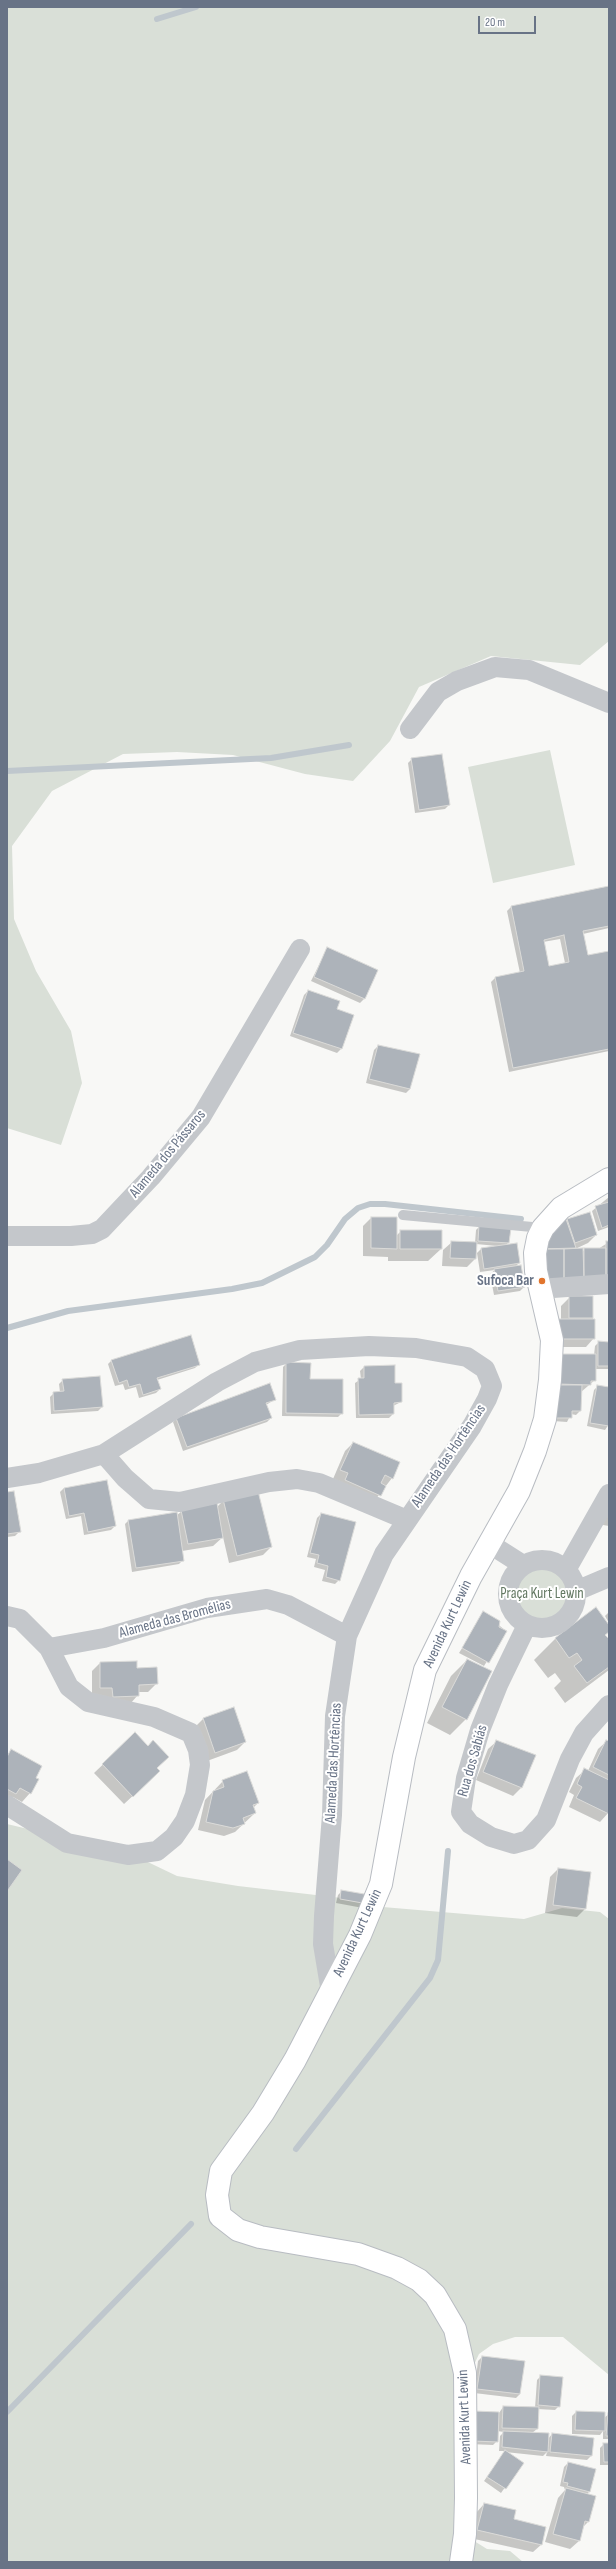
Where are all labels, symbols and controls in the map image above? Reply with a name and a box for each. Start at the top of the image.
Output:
scale bar [480,8,538,34]
text: 20 m [485,15,505,30]
street label: Alameda dos Pássaros [126,1106,210,1202]
place label: Sufoca Bar [477,1272,534,1290]
marker: Sufoca Bar [537,1276,547,1286]
street label: Alameda das Hortências [408,1401,490,1511]
street label: Avenida Kurt Lewin [420,1577,476,1671]
park label: Praça Kurt Lewin [500,1585,584,1603]
street label: Alameda das Bromélias [117,1595,233,1643]
street label: Alameda das Hortências [322,1702,346,1824]
street label: Rua dos Sabiás [454,1723,492,1799]
street label: Avenida Kurt Lewin [330,1886,386,1980]
street label: Avenida Kurt Lewin [454,2369,476,2465]

